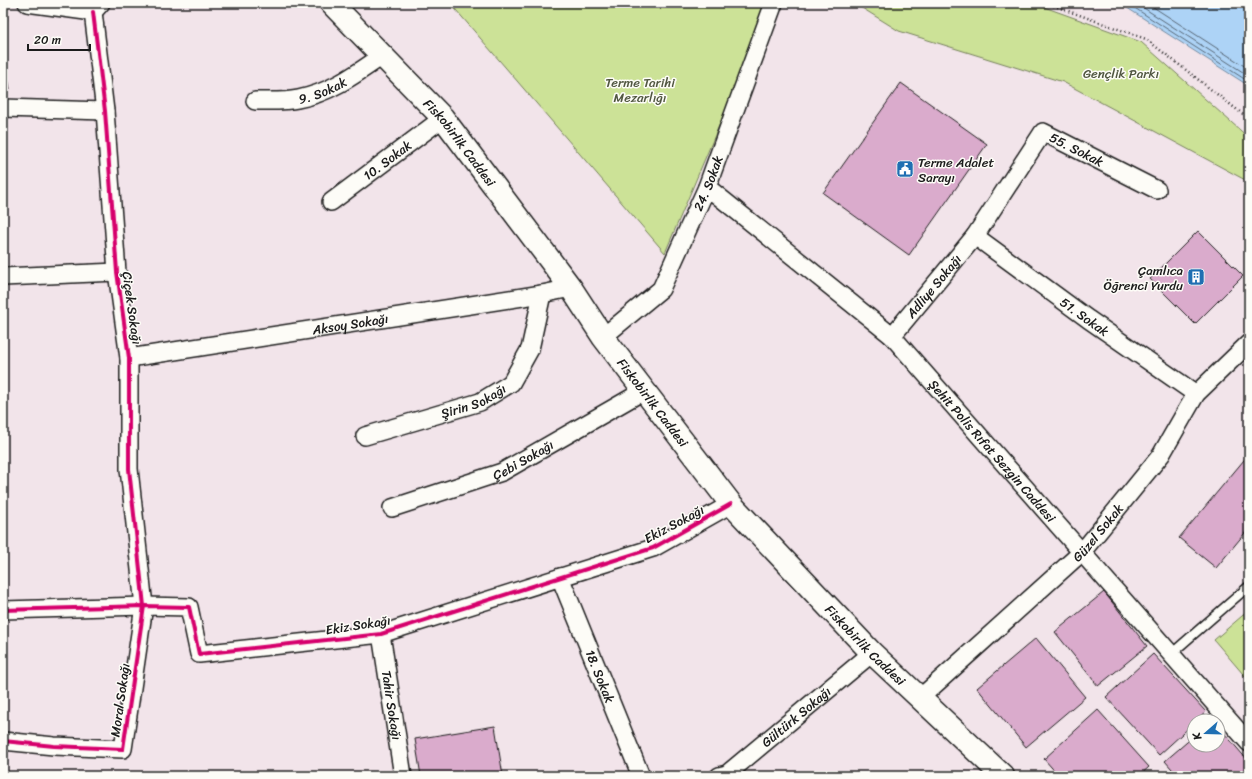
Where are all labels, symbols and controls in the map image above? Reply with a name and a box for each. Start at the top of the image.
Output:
scale bar [28,26,90,52]
text: 20 m [34,29,61,51]
park label: Gençlik Parkı [1083,62,1159,85]
street label: 9. Sokak [296,70,351,110]
park label: Terme Tarihi Mezarlığı [605,71,675,109]
street label: Fiskobirlik Caddesi [418,93,502,192]
street label: 55. Sokak [1045,126,1108,173]
street label: 10. Sokak [358,134,416,186]
place label: Terme Adalet Sarayı [918,151,994,189]
street label: 24. Sokak [686,152,729,215]
public building icon: Terme Adalet Sarayı [895,159,915,179]
street label: Adliye Sokağı [899,248,967,324]
place label: Çamlıca Öğrenci Yurdu [1104,259,1183,297]
building icon: Çamlıca Öğrenci Yurdu [1186,267,1206,287]
street label: Çiçek Sokağı [116,270,149,346]
street label: 51. Sokak [1055,291,1114,342]
street label: Aksoy Sokağı [310,306,390,341]
street label: Fiskobirlik Caddesi [611,353,695,452]
street label: Şehit Polis Rıfat Sezgin Caddesi [923,374,1062,528]
street label: Şirin Sokağı [438,377,511,425]
street label: Çebi Sokağı [490,433,558,486]
street label: Ekiz Sokağı [640,498,709,550]
street label: Güzel Sokak [1067,498,1129,567]
street label: Fiskobirlik Caddesi [820,599,912,691]
street label: Ekiz Sokağı [324,608,393,641]
street label: 18. Sokak [579,646,622,706]
street label: Moral Sokağı [103,661,137,738]
street label: Tahir Sokağı [375,669,409,742]
street label: Gültürk Sokağı [756,680,836,753]
north arrow [1186,713,1226,753]
text: K [1187,729,1207,744]

